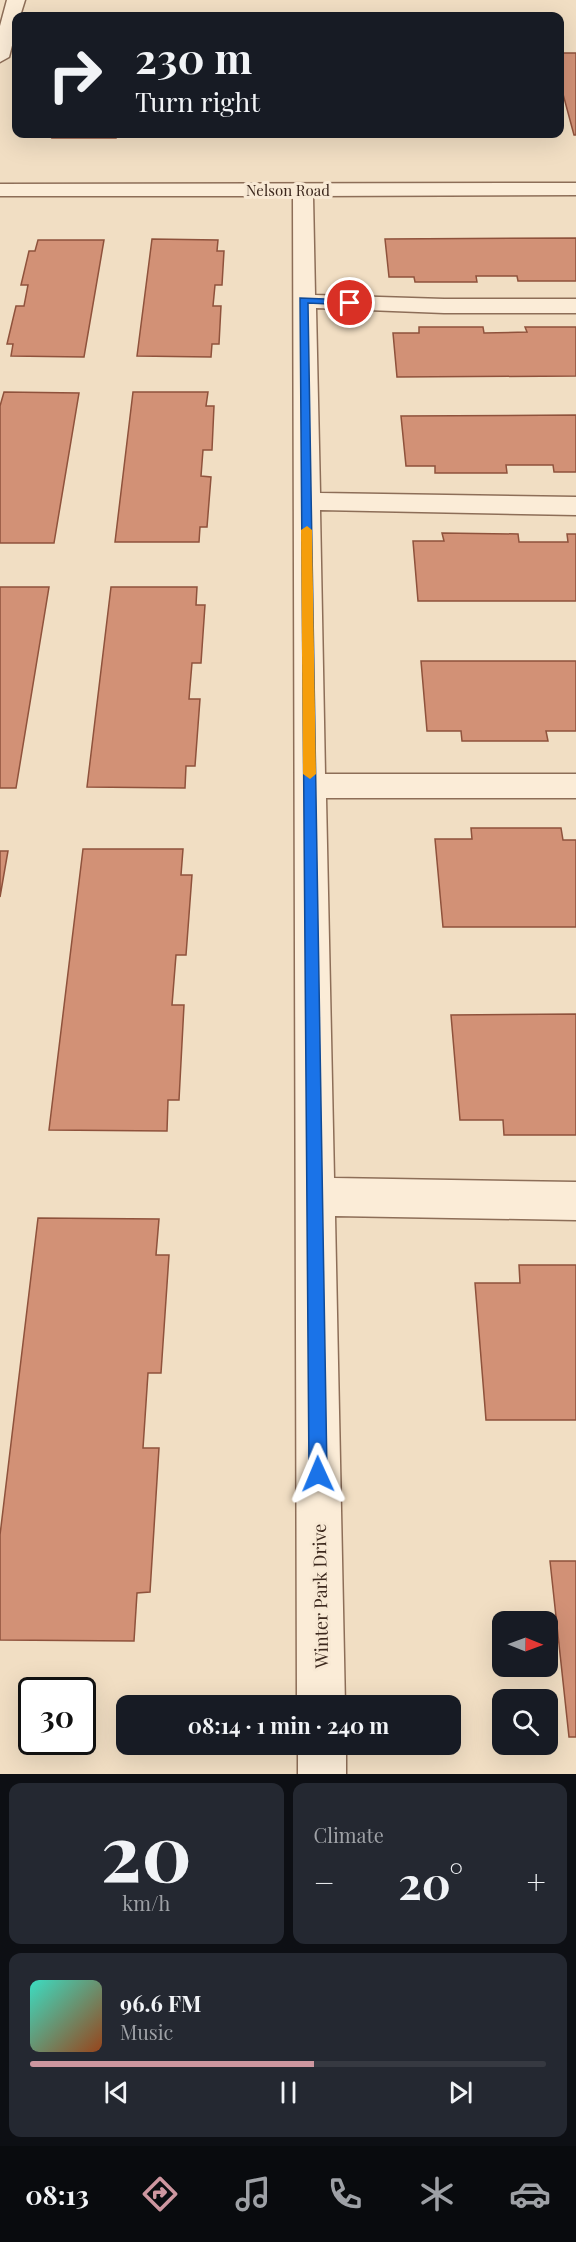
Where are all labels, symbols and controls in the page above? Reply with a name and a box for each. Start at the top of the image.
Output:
text: 230 m [135,29,252,85]
icon: right [36,36,114,114]
text: Turn right [135,83,260,119]
street label: Nelson Road [246,180,330,200]
pin [324,277,375,328]
icon: arrive [333,286,366,319]
position arrow [286,1442,350,1506]
street label: Winter Park Drive [307,1523,333,1670]
north arrow [492,1611,558,1677]
map controls [492,1611,558,1755]
speed limit sign: 30 [18,1677,96,1755]
button: search [492,1689,558,1755]
text: 08:14 · 1 min · 240 m [188,1710,389,1740]
text: 20 [101,1798,192,1902]
text: Climate [314,1821,384,1848]
text: 20° [398,1851,463,1911]
text: − [314,1859,335,1903]
text: + [527,1859,546,1903]
text: km/h [122,1889,170,1916]
text: 96.6 FM [120,1988,201,2018]
text: Music [120,2018,173,2045]
icon: previous [100,2076,133,2109]
icon: pause [272,2076,305,2109]
icon: next [444,2076,477,2109]
icon: directions [139,2173,181,2215]
icon: music [232,2173,274,2215]
icon: phone [324,2173,366,2215]
icon: climate [416,2173,458,2215]
icon: car [509,2173,551,2215]
text: 08:13 [25,2176,89,2212]

